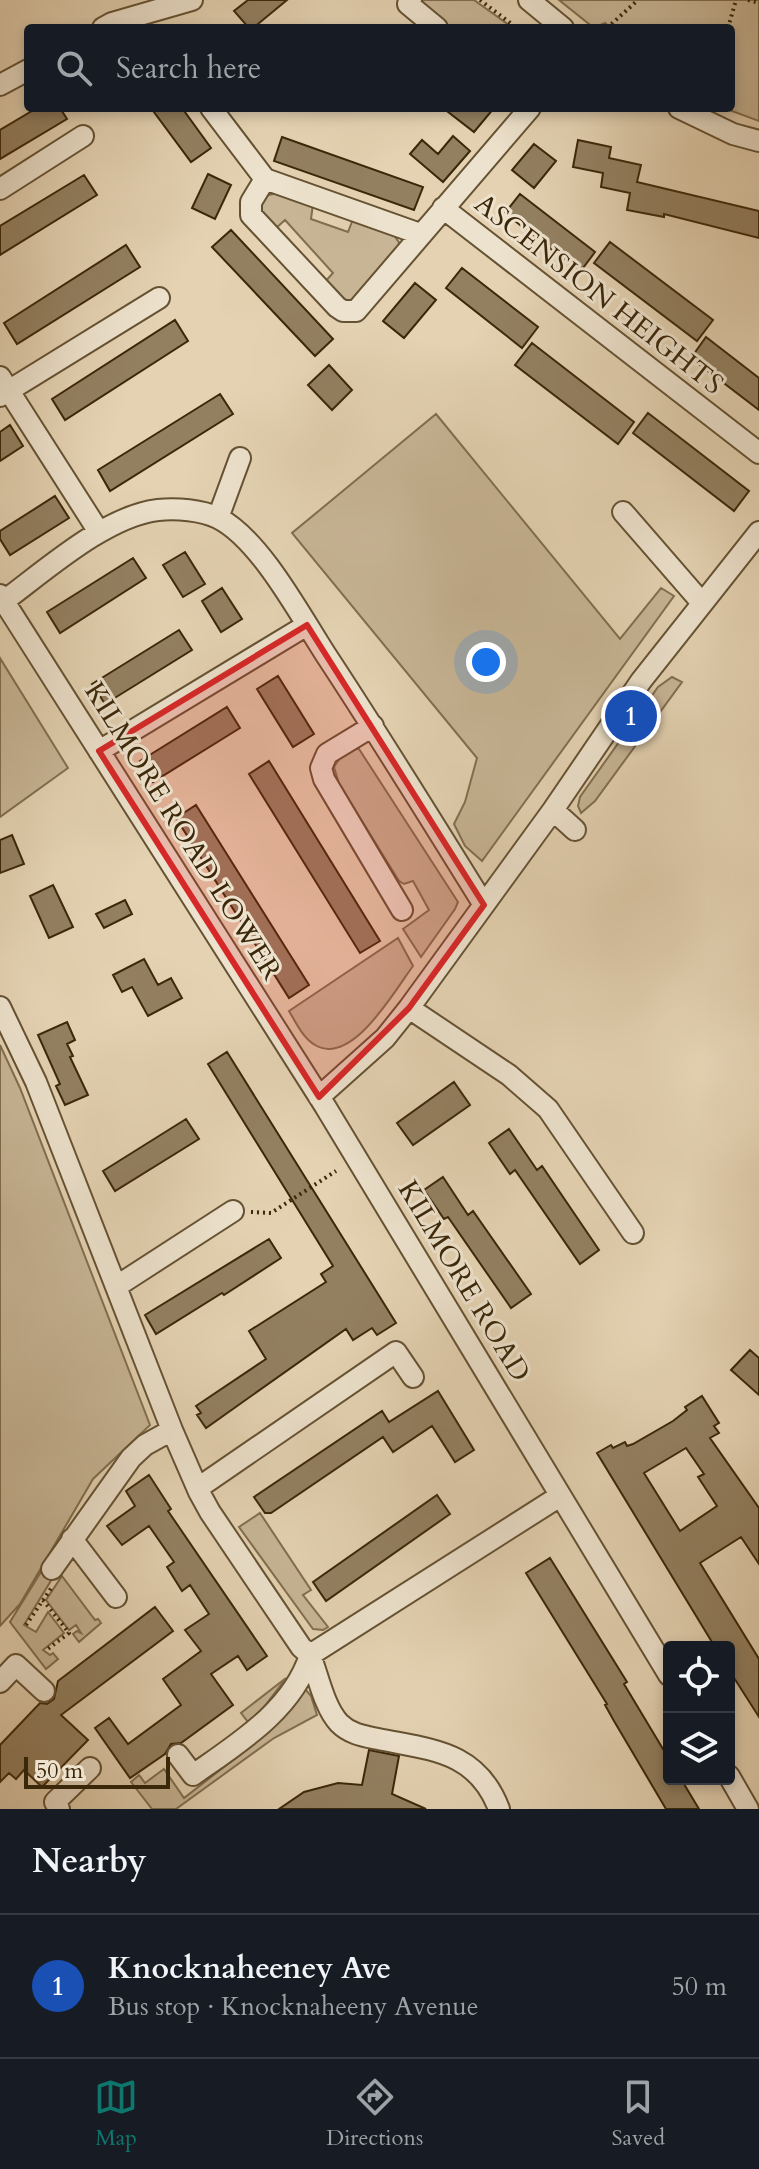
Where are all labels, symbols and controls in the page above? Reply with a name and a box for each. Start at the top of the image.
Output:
search box [24,24,735,112]
icon: search [52,46,96,90]
text: Search here [116,48,261,89]
street label: ASCENSION HEIGHTS [467,185,731,403]
your location [466,642,506,682]
street label: KILMORE ROAD LOWER [76,675,291,988]
pin: 1 [605,686,657,746]
street label: KILMORE ROAD [389,1173,539,1389]
map controls [663,1641,735,1785]
button: locate [663,1641,735,1713]
button: layers [663,1713,735,1785]
scale bar [24,1753,170,1789]
text: 50 m [36,1756,83,1786]
text: Nearby [32,1838,147,1884]
text: Knocknaheeney Ave [108,1948,391,1989]
text: 1 [51,1969,65,2004]
text: 50 m [671,1969,727,2004]
text: Bus stop · Knocknaheeny Avenue [108,1989,479,2024]
tab: Map [94,2075,138,2153]
tab: Directions [326,2075,423,2153]
tab: Saved [612,2075,665,2153]

